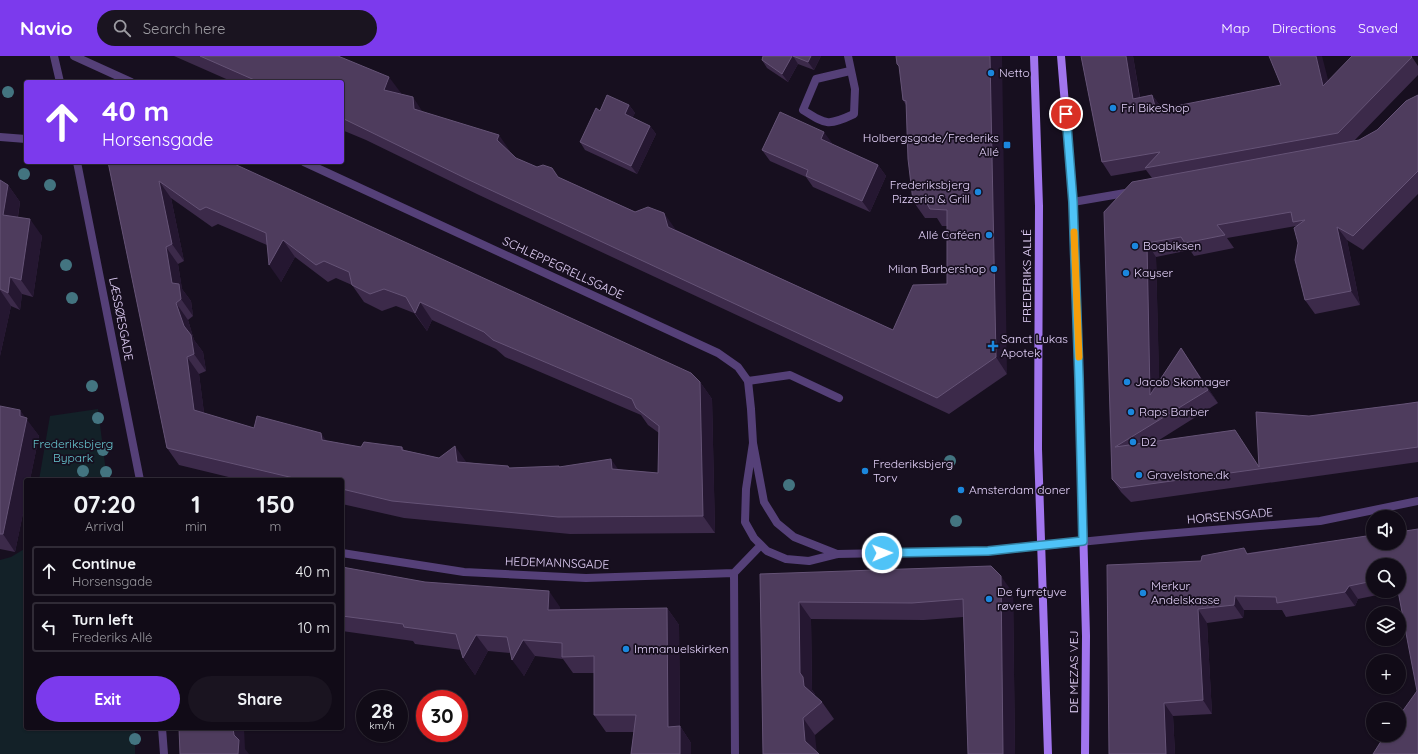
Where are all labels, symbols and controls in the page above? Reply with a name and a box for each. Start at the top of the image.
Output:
search box [97,10,377,46]
text: Navio [20,16,73,40]
icon: search [111,17,133,39]
text: Search here [143,19,226,38]
text: Map [1221,19,1250,37]
text: Directions [1272,19,1336,37]
text: Saved [1358,19,1398,37]
place label: Netto [999,65,1030,80]
marker: Netto [986,68,996,78]
text: 40 m [102,93,169,128]
icon: ahead [36,96,88,148]
pin [1049,97,1083,131]
place label: Fri BikeShop [1121,100,1190,115]
icon: arrive [1055,103,1077,125]
marker: Fri BikeShop [1108,103,1118,113]
text: Horsensgade [102,128,213,151]
place label: Holbergsgade/Frederiks Allé [863,130,999,159]
marker: Holbergsgade/Frederiks Allé [1002,140,1012,150]
place label: Frederiksbjerg Pizzeria & Grill [890,177,970,206]
marker: Frederiksbjerg Pizzeria & Grill [973,187,983,197]
place label: Allé Caféen [918,227,981,242]
street label: FREDERIKS ALLÉ [1019,229,1034,323]
marker: Allé Caféen [984,230,994,240]
street label: SCHLEPPEGRELLSGADE [500,233,626,302]
place label: Bogbiksen [1143,238,1201,253]
marker: Bogbiksen [1130,241,1140,251]
place label: Milan Barbershop [888,261,986,276]
marker: Milan Barbershop [989,264,999,274]
place label: Kayser [1134,265,1173,280]
marker: Kayser [1121,268,1131,278]
street label: LÆSSØESGADE [106,276,137,362]
place label: Sanct Lukas Apotek [1001,331,1068,360]
marker: Sanct Lukas Apotek [988,341,998,351]
place label: Jacob Skomager [1135,374,1231,389]
marker: Jacob Skomager [1122,377,1132,387]
place label: Raps Barber [1139,404,1209,419]
marker: Raps Barber [1126,407,1136,417]
place label: D2 [1141,434,1157,449]
park label: Frederiksbjerg Bypark [33,436,113,465]
marker: D2 [1128,437,1138,447]
place label: Frederiksbjerg Torv [873,456,953,485]
marker: Frederiksbjerg Torv [860,466,870,476]
place label: Gravelstone.dk [1147,467,1229,482]
marker: Gravelstone.dk [1134,470,1144,480]
place label: Amsterdam doner [969,482,1070,497]
marker: Amsterdam doner [956,485,966,495]
text: 07:20 [74,489,135,519]
text: 1 [191,489,201,519]
text: 150 [257,489,294,519]
street label: HORSENSGADE [1186,504,1274,527]
map controls [1366,510,1406,742]
button: sound [1366,510,1406,550]
text: Arrival [85,518,124,534]
text: min [185,518,207,534]
text: m [270,518,281,534]
position arrow [861,532,903,574]
street label: HEDEMANNSGADE [505,553,610,572]
text: Continue [72,554,136,573]
button: search [1366,558,1406,598]
icon: ahead [38,560,60,582]
text: 40 m [295,562,330,581]
text: Horsensgade [72,573,152,589]
place label: Merkur Andelskasse [1151,578,1220,607]
place label: De fyrretyve røvere [997,584,1067,613]
marker: Merkur Andelskasse [1138,588,1148,598]
marker: De fyrretyve røvere [984,594,994,604]
button: layers [1366,606,1406,646]
text: Turn left [72,610,134,629]
icon: left [38,616,60,638]
text: 10 m [298,618,330,637]
text: Frederiks Allé [72,629,152,645]
street label: DE MEZAS VEJ [1066,631,1081,713]
place label: Immanuelskirken [634,641,729,656]
marker: Immanuelskirken [621,644,631,654]
button: + [1366,654,1406,694]
button: Exit [36,676,180,722]
button: Share [188,676,332,722]
speed limit sign: 30 [416,690,468,742]
text: 28 [371,698,393,723]
button: − [1366,702,1406,742]
text: km/h [369,719,395,732]

